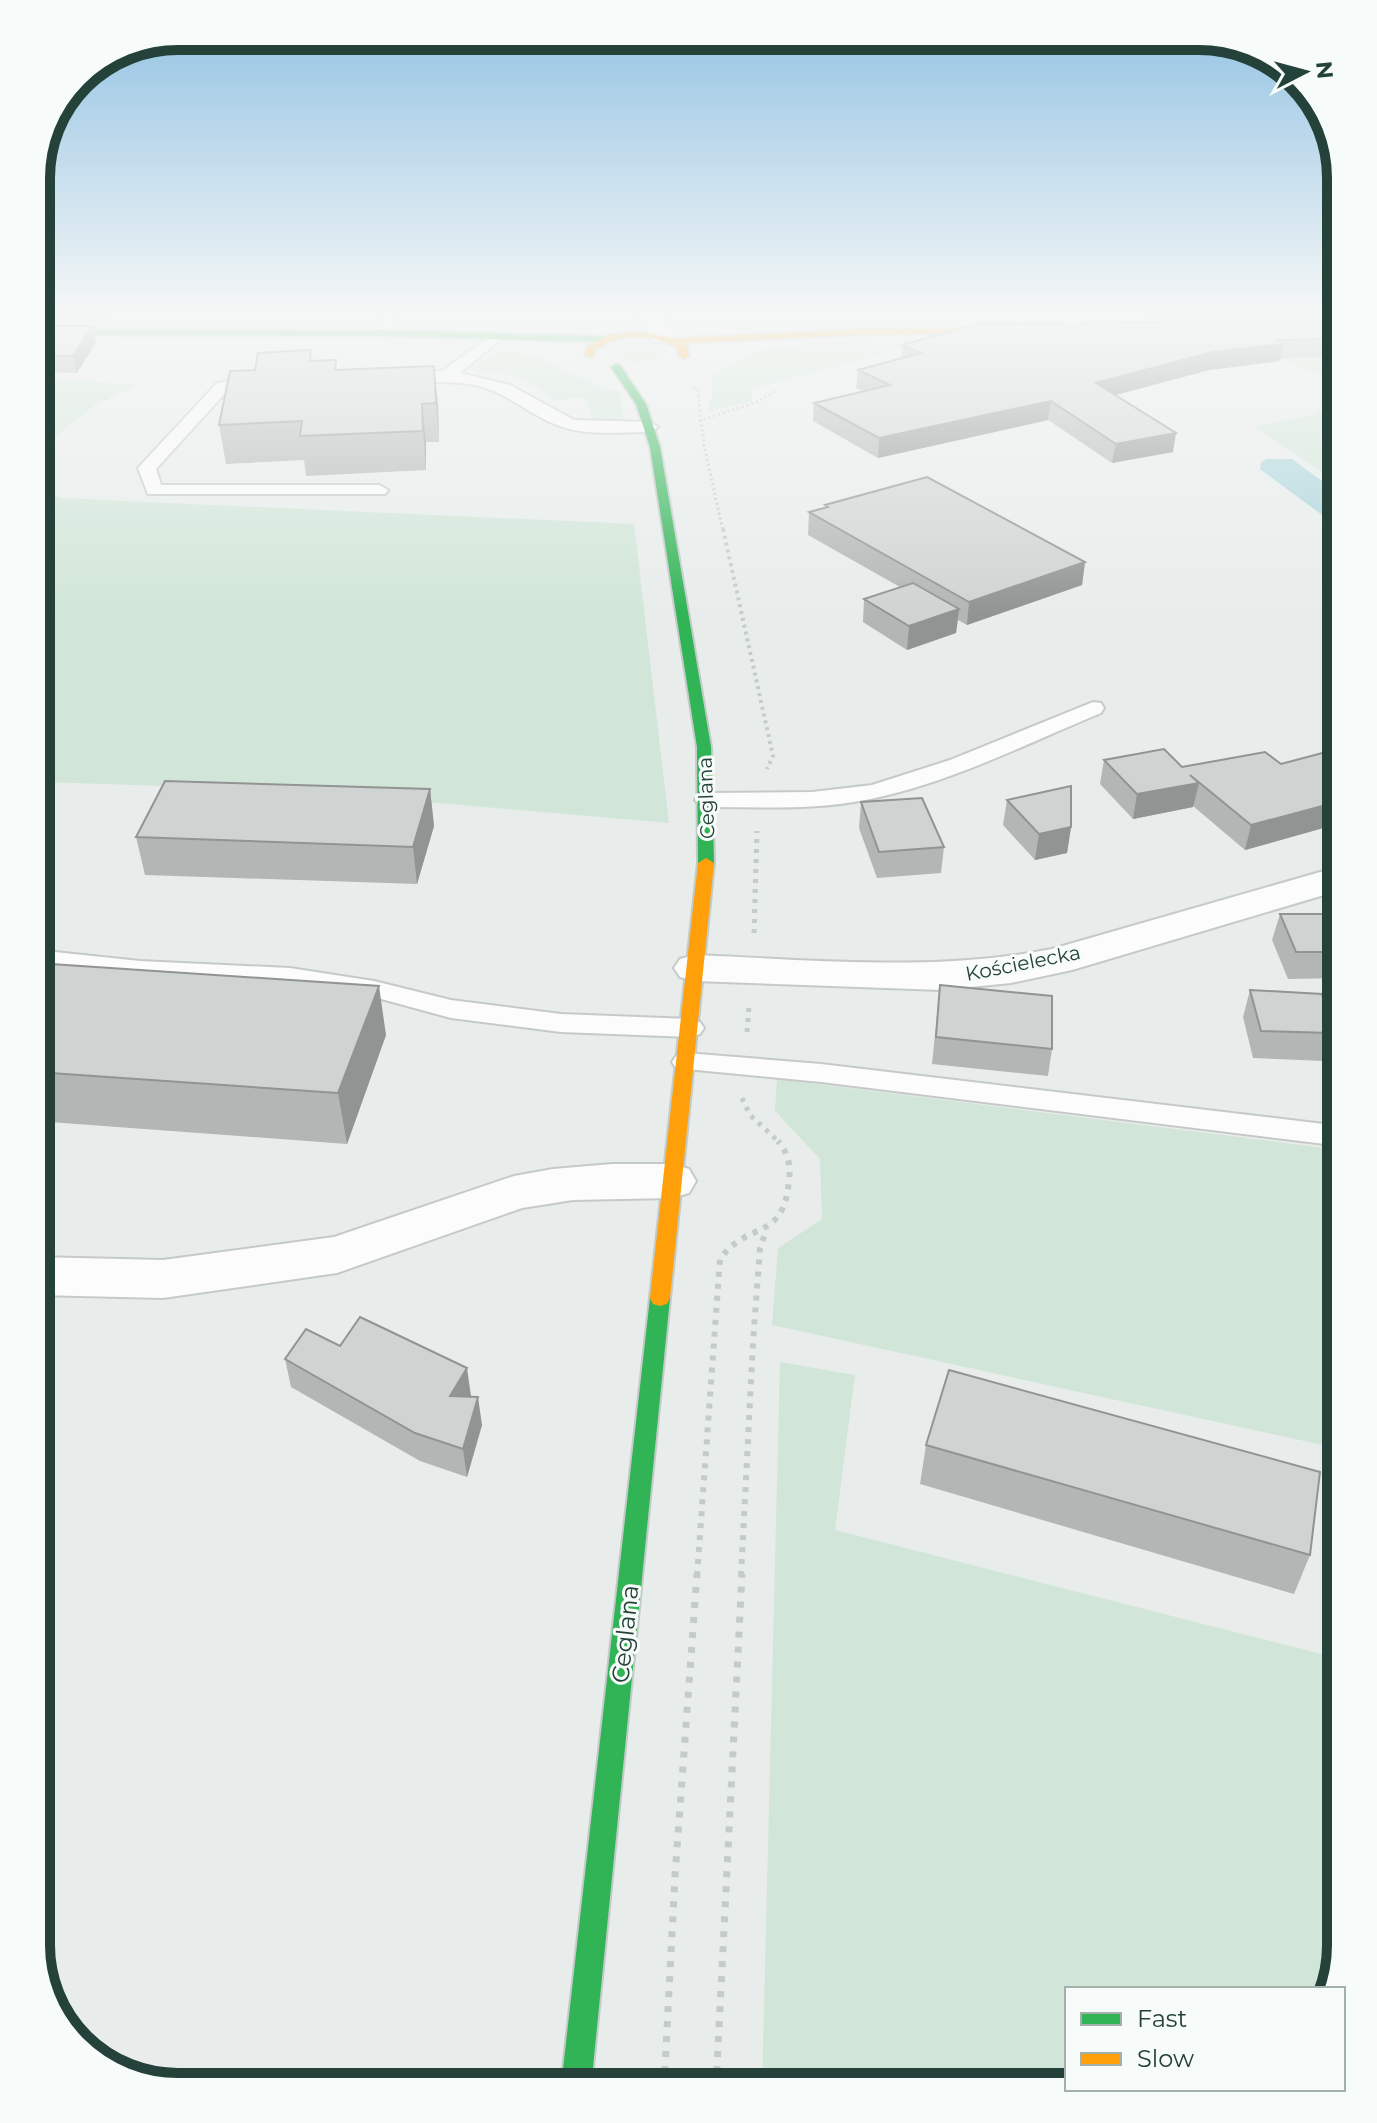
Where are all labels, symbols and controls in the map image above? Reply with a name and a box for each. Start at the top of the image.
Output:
north arrow [1265,32,1345,112]
text: N [1310,60,1339,80]
street label: Ceglana [693,757,719,839]
street label: Kościelecka [963,940,1083,986]
street label: Ceglana [605,1584,645,1684]
legend [1065,1987,1345,2091]
text: Fast [1137,2004,1188,2033]
text: Slow [1137,2044,1194,2073]

